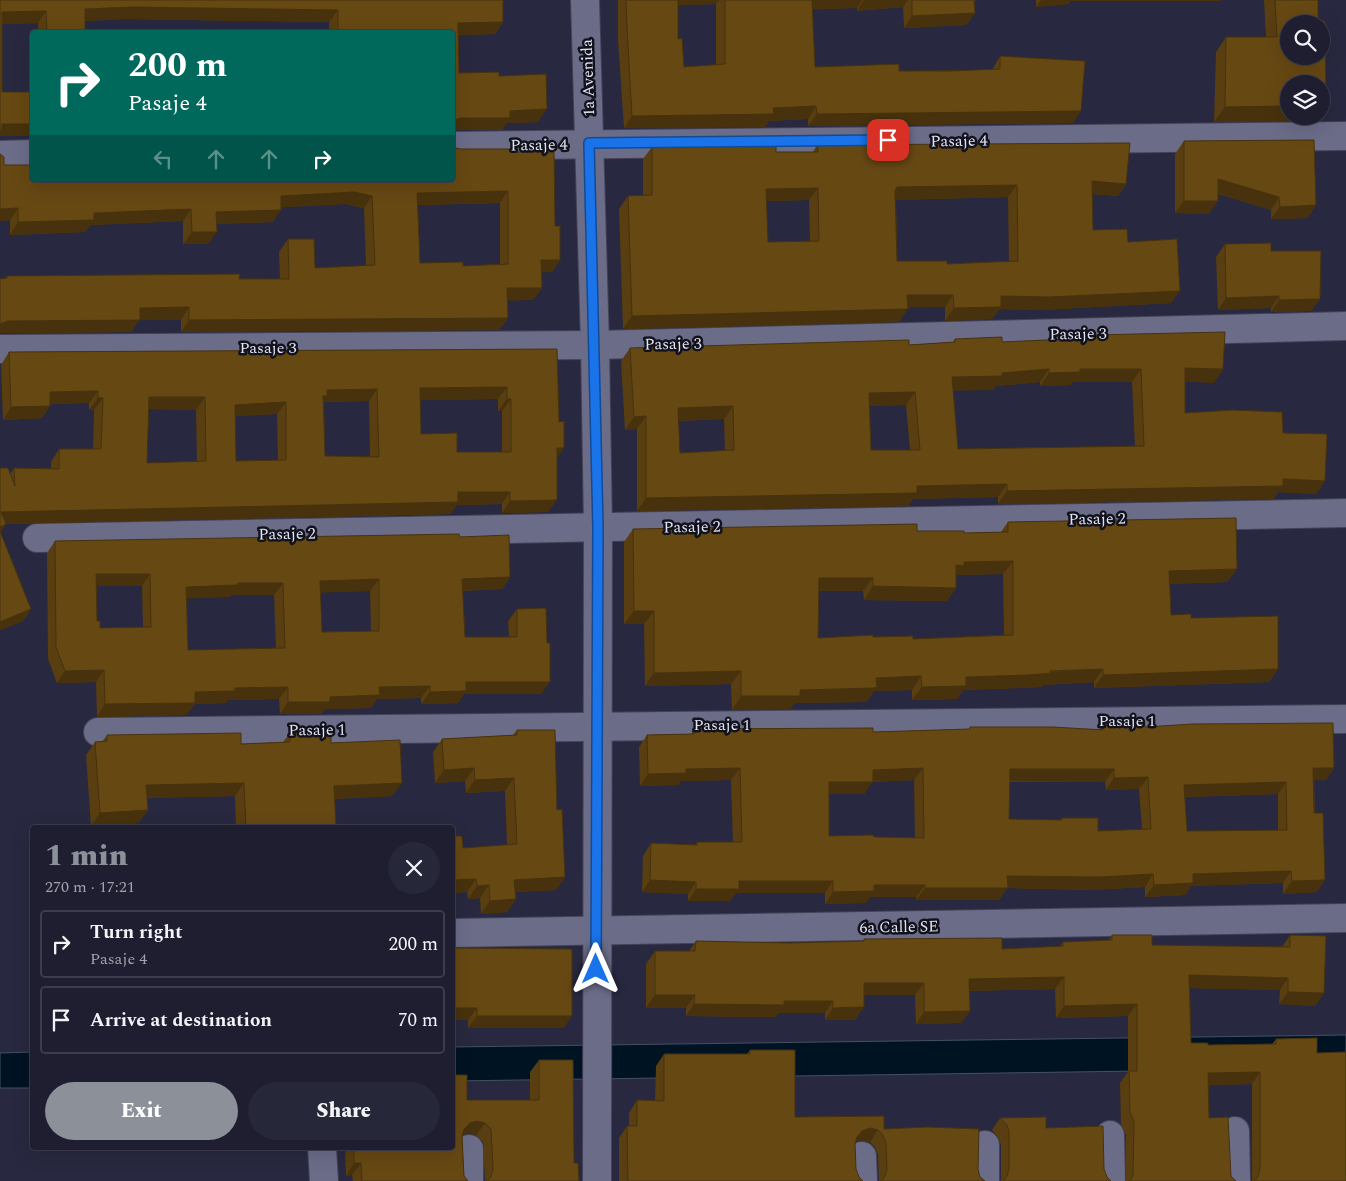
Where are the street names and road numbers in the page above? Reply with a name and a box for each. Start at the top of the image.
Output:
street label: 1a Avenida [575,39,601,117]
street label: Pasaje 4 [930,129,988,153]
street label: Pasaje 4 [510,133,568,157]
street label: Pasaje 3 [1049,322,1107,346]
street label: Pasaje 3 [644,332,702,356]
street label: Pasaje 3 [239,336,297,360]
street label: Pasaje 2 [1068,507,1126,531]
street label: Pasaje 2 [663,515,721,539]
street label: Pasaje 2 [258,522,316,546]
street label: Pasaje 1 [1098,709,1156,733]
street label: Pasaje 1 [693,713,751,737]
street label: Pasaje 1 [288,718,346,742]
street label: 6a Calle SE [859,914,939,940]

